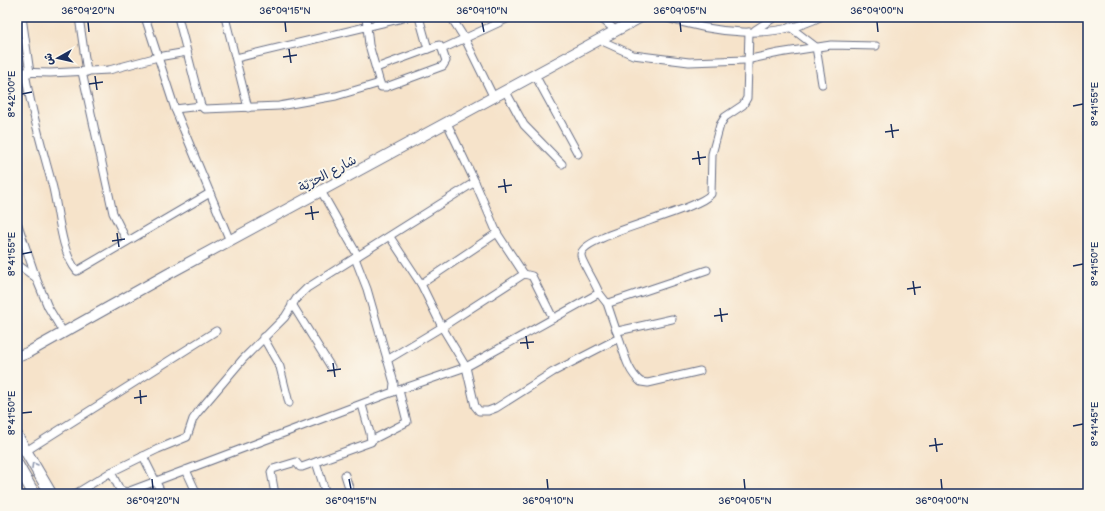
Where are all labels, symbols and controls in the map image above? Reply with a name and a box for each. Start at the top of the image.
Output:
text: 36°09'20"N [61,5,115,17]
text: 36°09'15"N [259,5,311,17]
text: 36°09'10"N [456,5,508,17]
text: 36°09'05"N [653,5,707,17]
text: 36°09'00"N [850,5,904,17]
north arrow [38,38,78,78]
text: ش [41,52,56,66]
text: 8°42'00"E [6,70,18,117]
text: 8°41'55"E [1089,81,1101,126]
street label: شارع الحرّيّة [296,152,360,197]
text: 8°41'55"E [6,231,18,276]
text: 8°41'50"E [1089,241,1101,286]
text: 8°41'50"E [6,390,18,435]
text: 8°41'45"E [1089,401,1101,446]
one-way arrow [31,462,38,469]
text: 36°09'20"N [126,495,180,507]
text: 36°09'15"N [325,495,377,507]
text: 36°09'10"N [522,495,574,507]
text: 36°09'05"N [718,495,772,507]
text: 36°09'00"N [915,495,969,507]

